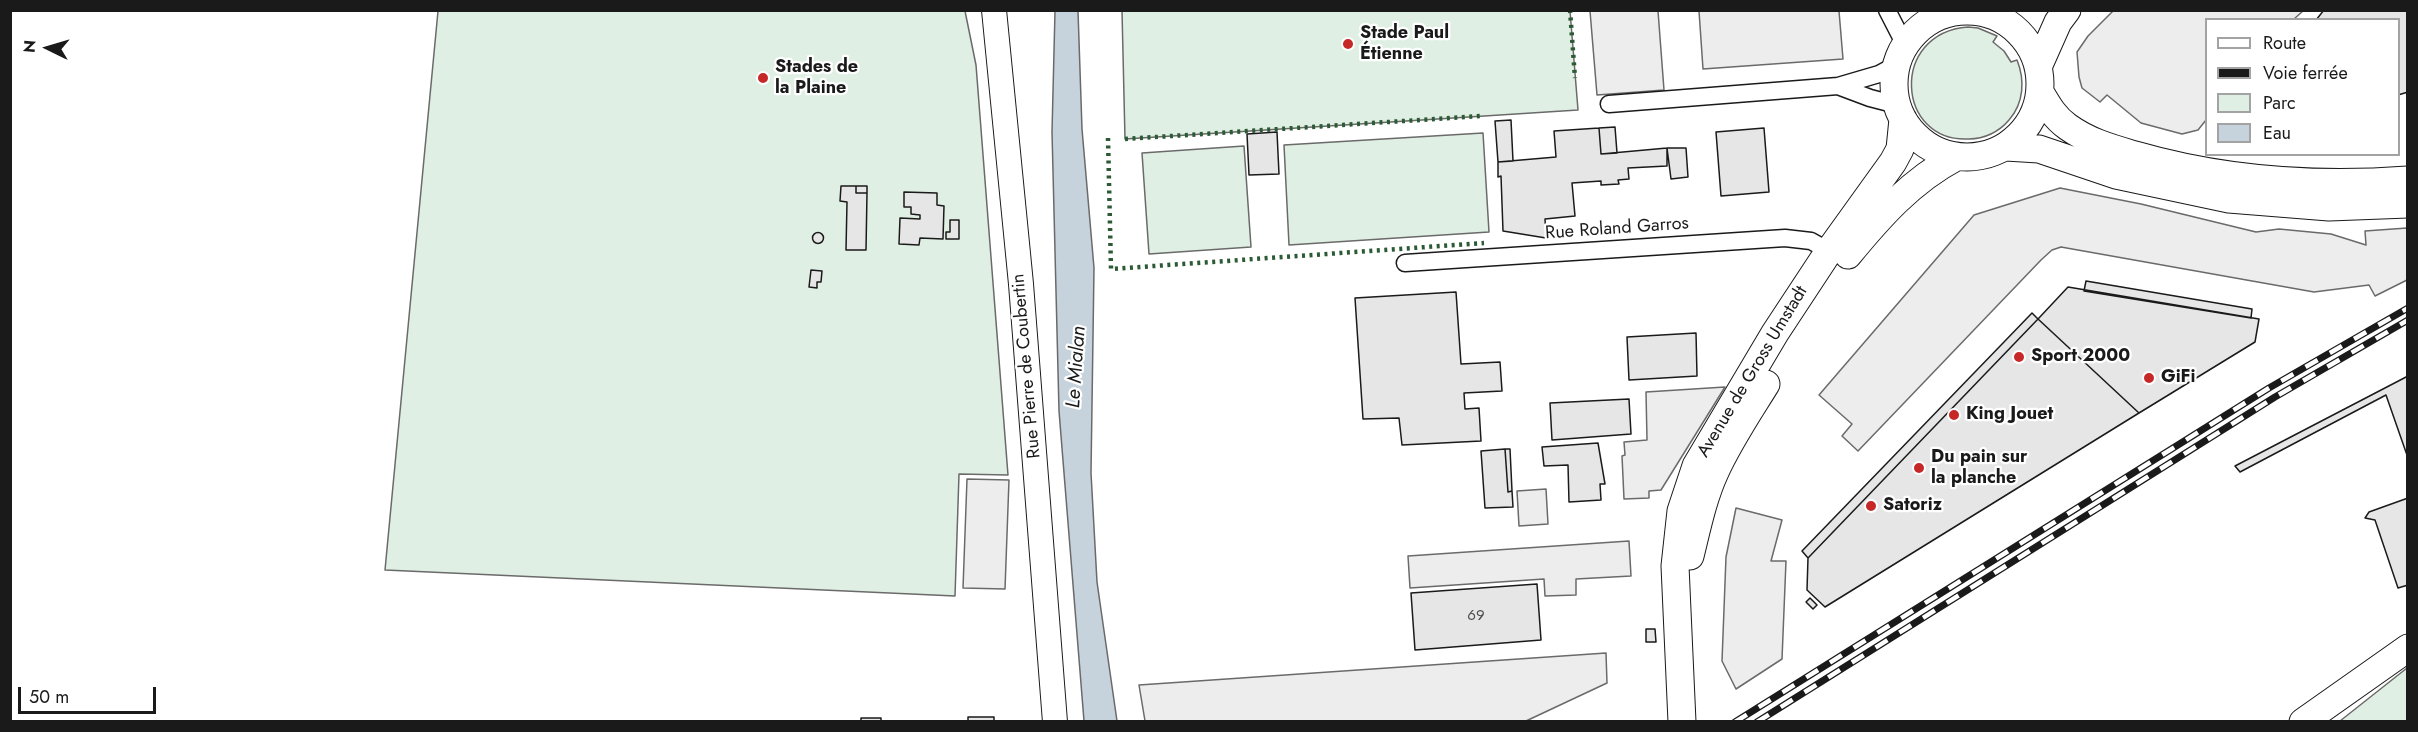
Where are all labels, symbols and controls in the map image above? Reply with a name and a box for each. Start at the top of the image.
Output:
north arrow [18,18,78,78]
legend [2205,18,2400,156]
place label: Stade Paul Étienne [1360,23,1449,66]
text: Route [2263,30,2306,56]
marker: Stade Paul Étienne [1341,37,1355,51]
text: N [18,39,42,54]
place label: Stades de la Plaine [775,57,858,100]
text: Voie ferrée [2263,60,2348,86]
marker: Stades de la Plaine [756,71,770,85]
text: Parc [2263,90,2296,116]
text: Eau [2263,120,2291,146]
street label: Rue Roland Garros [1545,213,1689,245]
street label: Rue Pierre de Coubertin [1008,273,1046,459]
street label: Avenue de Gross Umstadt [1693,282,1813,462]
water label: Le Mialan [1062,325,1092,409]
place label: Sport 2000 [2031,346,2130,368]
marker: Sport 2000 [2012,350,2026,364]
place label: GiFi [2161,367,2196,389]
marker: GiFi [2142,371,2156,385]
place label: King Jouet [1966,404,2053,426]
marker: King Jouet [1947,408,1961,422]
place label: Du pain sur la planche [1931,447,2027,490]
marker: Du pain sur la planche [1912,461,1926,475]
place label: Satoriz [1883,495,1942,517]
marker: Satoriz [1864,499,1878,513]
house number: 69 [1467,607,1485,625]
scale bar [21,675,159,713]
text: 50 m [29,684,69,710]

